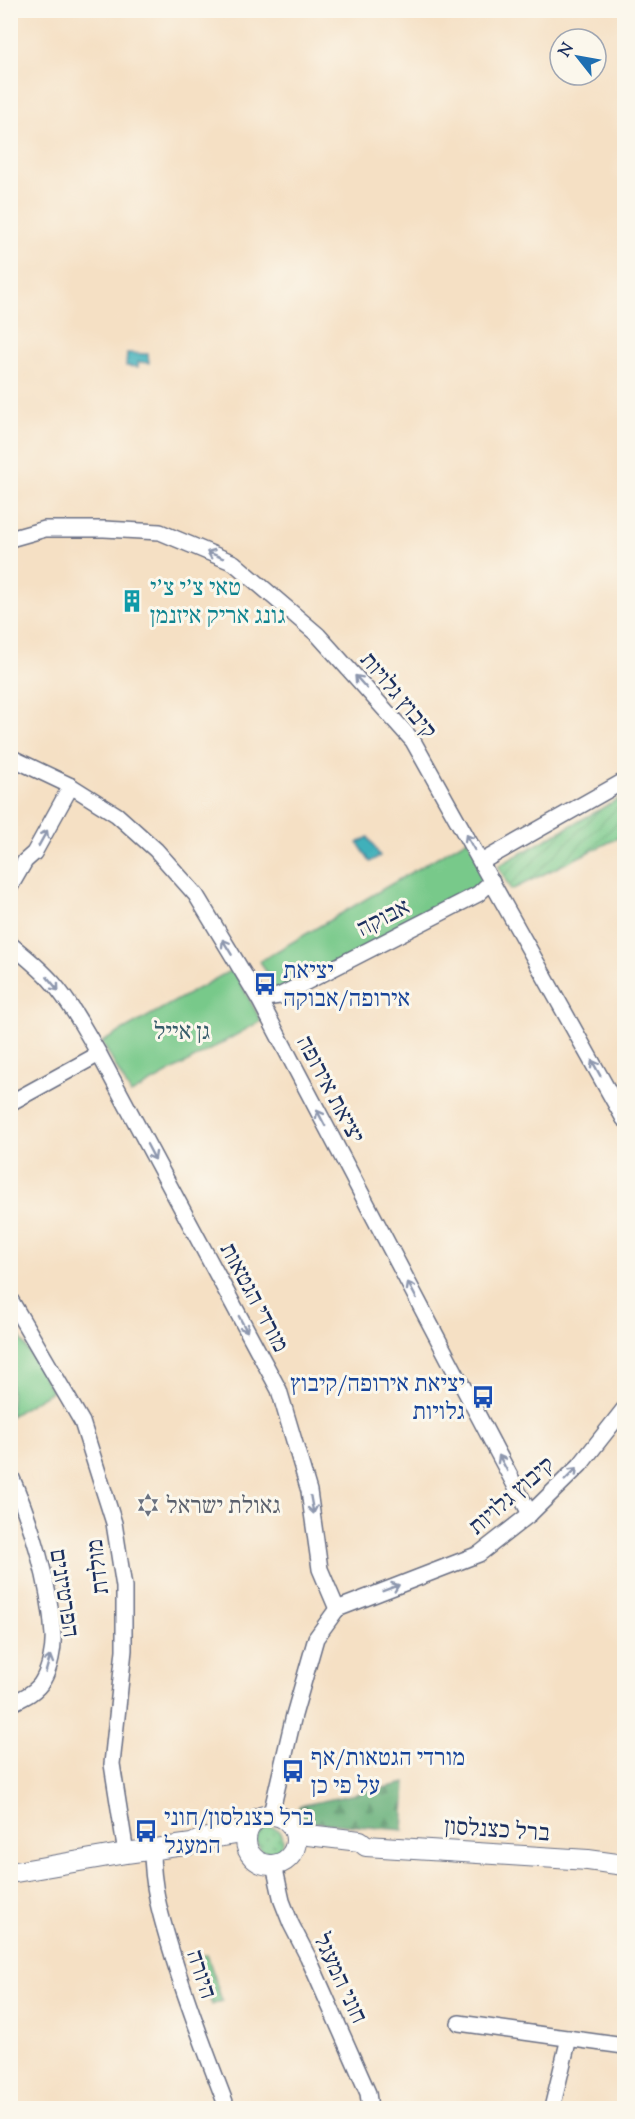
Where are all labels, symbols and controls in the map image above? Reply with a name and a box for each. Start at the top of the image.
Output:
north arrow [548,27,608,87]
text: N [554,39,581,62]
one-way arrow [207,549,225,560]
place label: טאי צ'י צ'י גונג אריק איזנמן [150,572,286,634]
building icon: טאי צ'י צ'י גונג אריק איזנמן [119,588,145,614]
street label: קיבוץ גלויות [351,645,444,747]
one-way arrow [354,675,368,690]
one-way arrow [37,830,49,847]
one-way arrow [464,834,476,851]
street label: אבוקה [351,891,416,947]
one-way arrow [220,939,232,956]
place label: יציאת אירופה/אבוקה [283,955,410,1017]
bus stop icon: יציאת אירופה/אבוקה [252,971,278,997]
one-way arrow [46,976,60,991]
park label: גן אייל [154,1016,210,1050]
street label: יציאת אירופה [287,1030,372,1150]
one-way arrow [590,1059,601,1077]
one-way arrow [315,1109,326,1127]
one-way arrow [146,1143,158,1161]
street label: מורדי הגטאות [210,1237,296,1359]
one-way arrow [406,1282,418,1299]
one-way arrow [237,1315,249,1332]
place label: יציאת אירופה/קיבוץ גלויות [290,1368,465,1430]
bus stop icon: יציאת אירופה/קיבוץ גלויות [470,1384,496,1410]
street label: קיבוץ גלויות [462,1449,563,1544]
one-way arrow [497,1454,508,1472]
one-way arrow [563,1466,578,1481]
place label: גאולת ישראל [166,1490,281,1524]
synagogue icon: גאולת ישראל [135,1492,161,1518]
one-way arrow [307,1495,318,1515]
street label: מולדת [79,1537,119,1596]
street label: הפרטיזנים [39,1547,87,1640]
one-way arrow [382,1582,400,1593]
one-way arrow [43,1655,54,1674]
place label: מורדי הגטאות/אף על פי כן [311,1742,465,1804]
bus stop icon: מורדי הגטאות/אף על פי כן [280,1758,306,1784]
place label: ברל כצנלסון/חוני המעגל [164,1802,314,1864]
street label: ברל כצנלסון [443,1810,551,1852]
bus stop icon: ברל כצנלסון/חוני המעגל [133,1818,159,1844]
street label: חוני המעגל [303,1928,375,2030]
street label: היורה [176,1946,224,2004]

